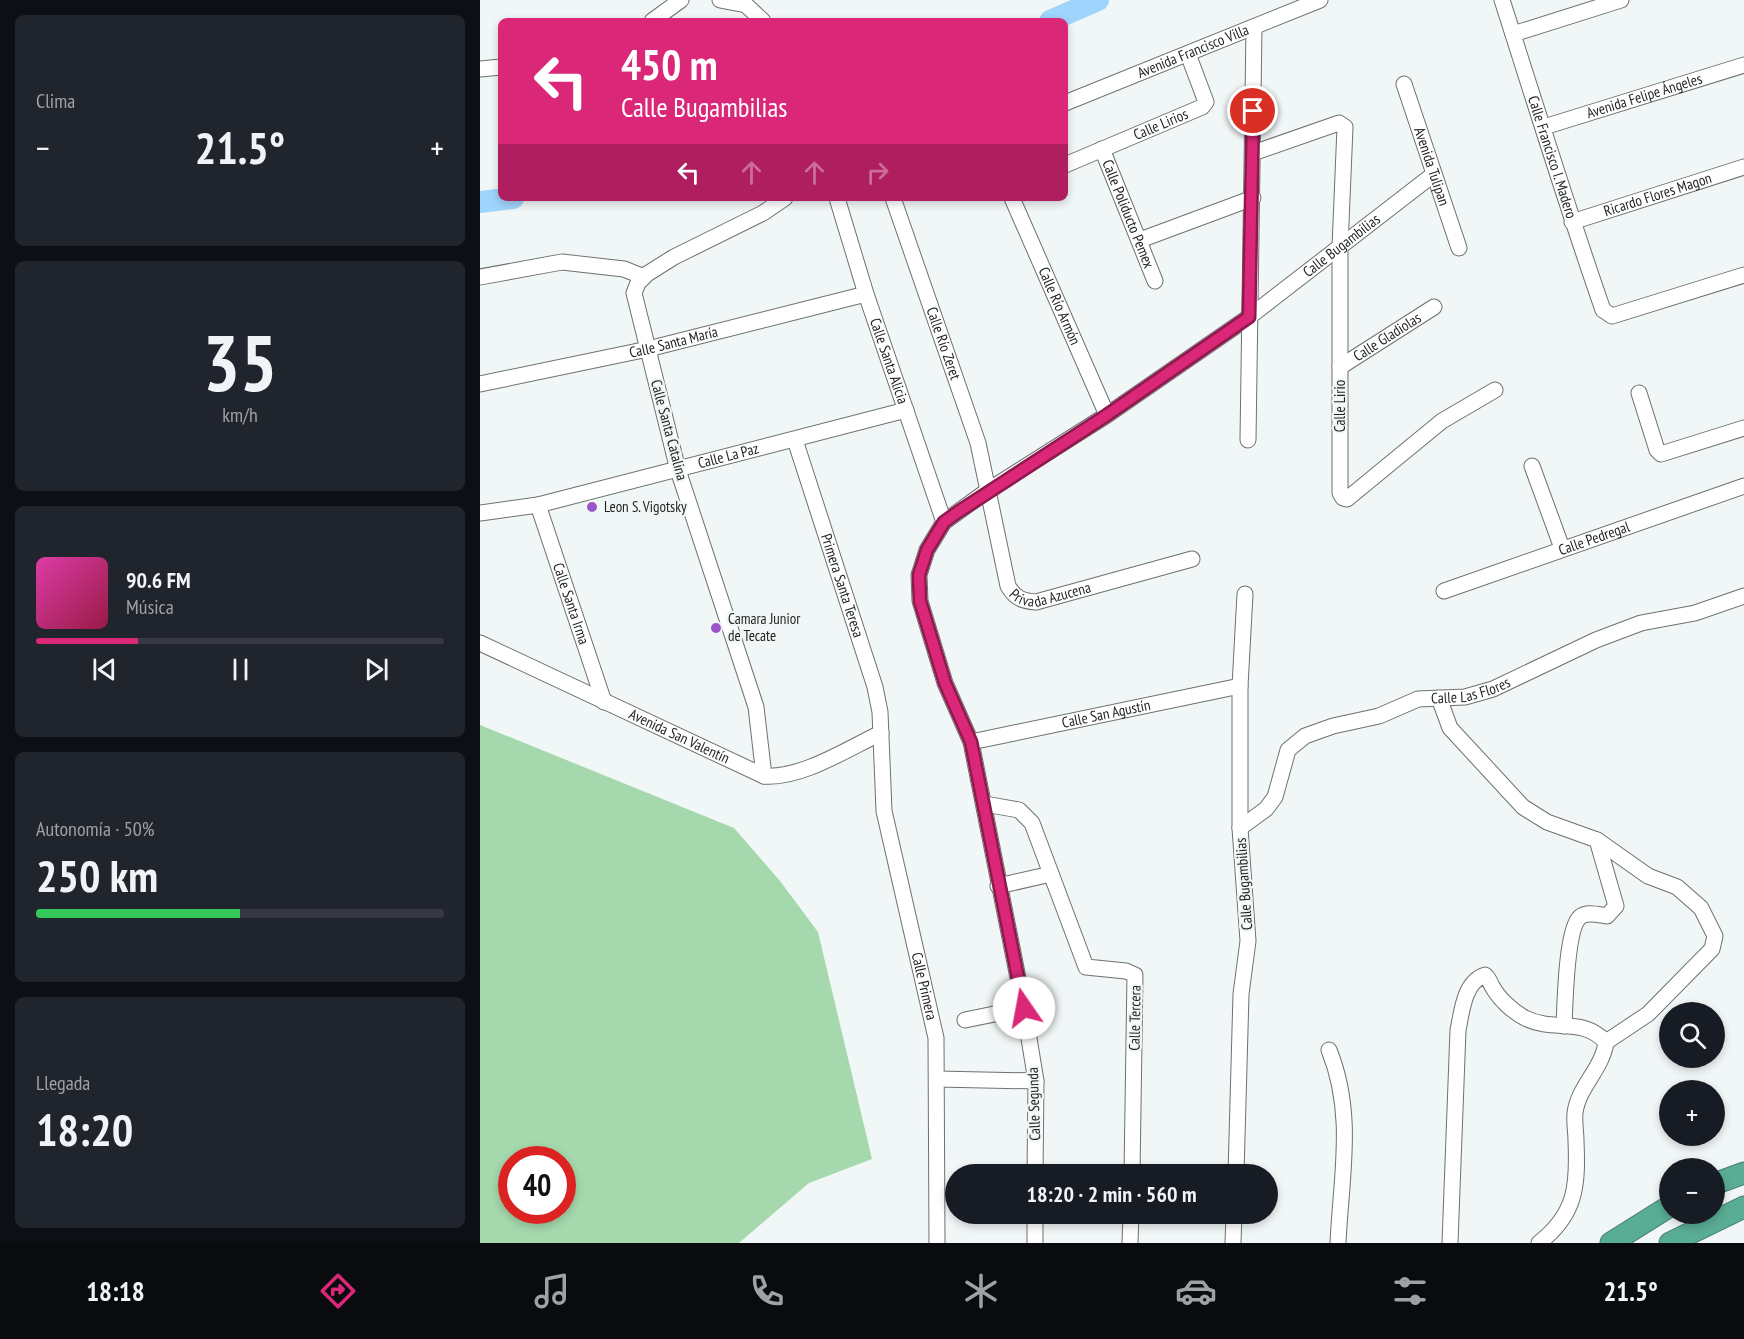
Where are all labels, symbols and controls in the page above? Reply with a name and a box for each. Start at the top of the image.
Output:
street label: Avenida Francisco Villa [1134,20,1251,82]
text: 450 m [621,37,718,92]
icon: left [522,42,600,120]
street label: Avenida Felipe Ángeles [1584,69,1704,122]
pin [1227,85,1278,136]
text: Clima [36,88,75,114]
text: Calle Bugambilias [621,90,787,124]
street label: Calle Francisco I. Madero [1524,93,1581,221]
icon: arrive [1236,94,1269,127]
street label: Calle Lirios [1130,104,1191,144]
text: 21.5° [195,118,285,176]
street label: Avenida Tulipan [1410,125,1454,208]
text: − [36,126,50,169]
text: + [430,126,444,169]
icon: left [672,156,705,189]
icon: ahead [735,156,768,189]
icon: ahead [798,156,831,189]
icon: right [861,156,894,189]
street label: Calle Poliducto Pemex [1098,157,1159,271]
street label: Ricardo Flores Magon [1601,168,1714,220]
street label: Calle Bugambilias [1299,209,1384,281]
street label: Calle Río Armón [1034,264,1085,348]
street label: Calle Río Zeret [923,304,965,382]
street label: Calle Gladiolas [1349,308,1424,365]
text: 35 [203,312,277,413]
street label: Calle Santa Alicia [866,315,913,406]
street label: Calle Santa María [628,322,720,362]
street label: Calle Santa Catalina [647,377,692,482]
street label: Calle Lirio [1330,380,1349,432]
text: km/h [222,402,258,428]
street label: Calle La Paz [696,438,761,472]
place label: Leon S. Vigotsky [604,497,687,516]
marker: Leon S. Vigotsky [585,500,599,514]
street label: Calle Pedregal [1556,517,1633,559]
street label: Primera Santa Teresa [817,531,868,640]
street label: Calle Santa Irma [549,560,594,647]
text: 90.6 FM [126,566,191,594]
street label: Privada Azucena [1005,577,1093,611]
text: Música [126,594,174,620]
place label: Camara Junior de Tecate [728,609,801,645]
marker: Camara Junior de Tecate [709,621,723,635]
icon: previous [88,653,121,686]
icon: pause [224,653,257,686]
icon: next [360,653,393,686]
street label: Calle Las Flores [1431,672,1513,707]
street label: Calle San Agustín [1060,695,1152,732]
street label: Avenida San Valentín [626,704,733,768]
text: Autonomía · 50% [36,816,154,842]
street label: Calle Bugambilias [1231,837,1256,931]
text: 250 km [36,846,158,904]
street label: Calle Primera [908,950,942,1022]
position arrow [992,976,1056,1040]
street label: Calle Tercera [1124,985,1145,1051]
map controls [1659,1002,1725,1224]
button: search [1659,1002,1725,1068]
street label: Calle Segunda [1023,1067,1044,1141]
text: Llegada [36,1070,90,1096]
button: + [1659,1080,1725,1146]
text: 18:20 [36,1100,133,1158]
speed limit sign: 40 [498,1146,576,1224]
button: − [1659,1158,1725,1224]
text: 18:20 · 2 min · 560 m [1026,1180,1197,1208]
icon: directions [317,1270,359,1312]
icon: music [531,1270,573,1312]
icon: phone [746,1270,788,1312]
icon: climate [960,1270,1002,1312]
icon: car [1175,1270,1217,1312]
icon: filters [1389,1270,1431,1312]
text: 18:18 [86,1274,145,1308]
text: 21.5° [1603,1274,1658,1308]

